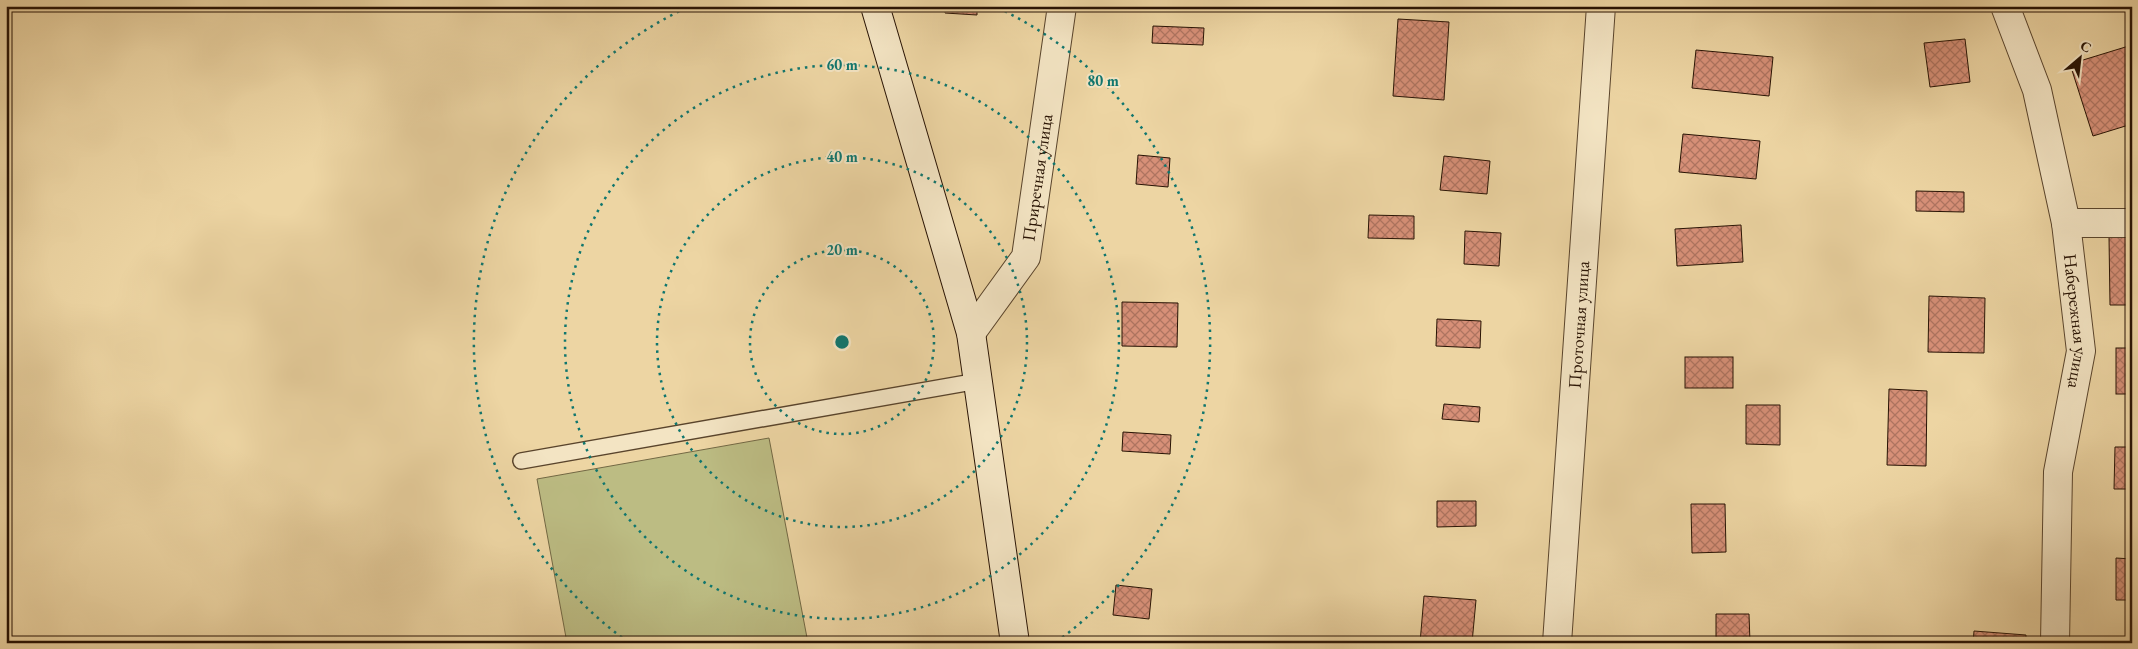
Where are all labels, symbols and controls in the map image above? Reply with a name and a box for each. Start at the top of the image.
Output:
north arrow [2056,32,2106,82]
text: С [2077,36,2095,57]
text: 60 m [826,55,858,74]
text: 80 m [1087,71,1119,90]
street label: Приречная улица [1016,112,1058,243]
text: 40 m [826,147,858,166]
text: 20 m [826,240,858,259]
street label: Набережная улица [2059,252,2093,392]
street label: Проточная улица [1563,259,1594,389]
centre of rings [833,333,851,351]

